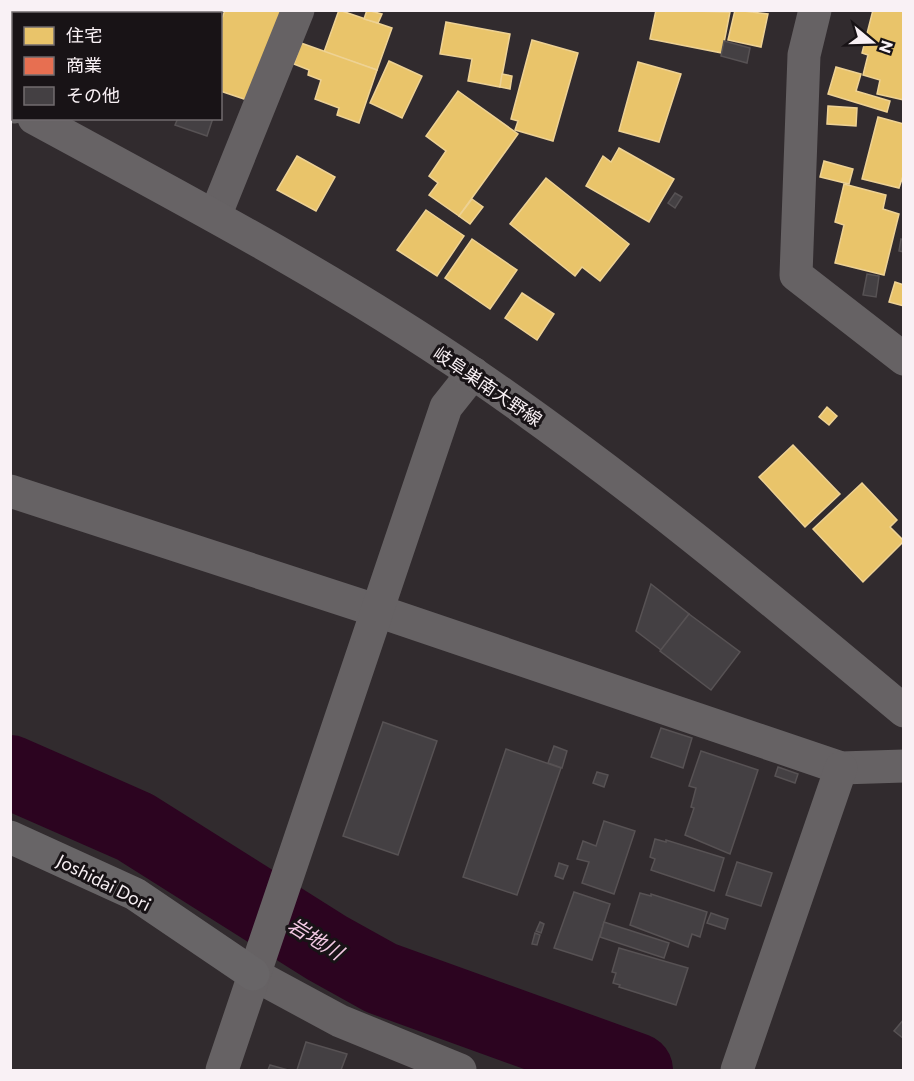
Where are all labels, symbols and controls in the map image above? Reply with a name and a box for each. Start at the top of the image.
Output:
legend [12,12,222,120]
north arrow [842,12,902,72]
text: 住宅 [66,24,102,46]
text: N [876,38,898,56]
text: 商業 [66,54,102,76]
text: その他 [66,84,120,106]
street label: 岐阜巣南大野線 [430,342,546,430]
street label: Joshidai Dori [53,849,155,915]
water label: 岩地川 [284,912,349,965]

